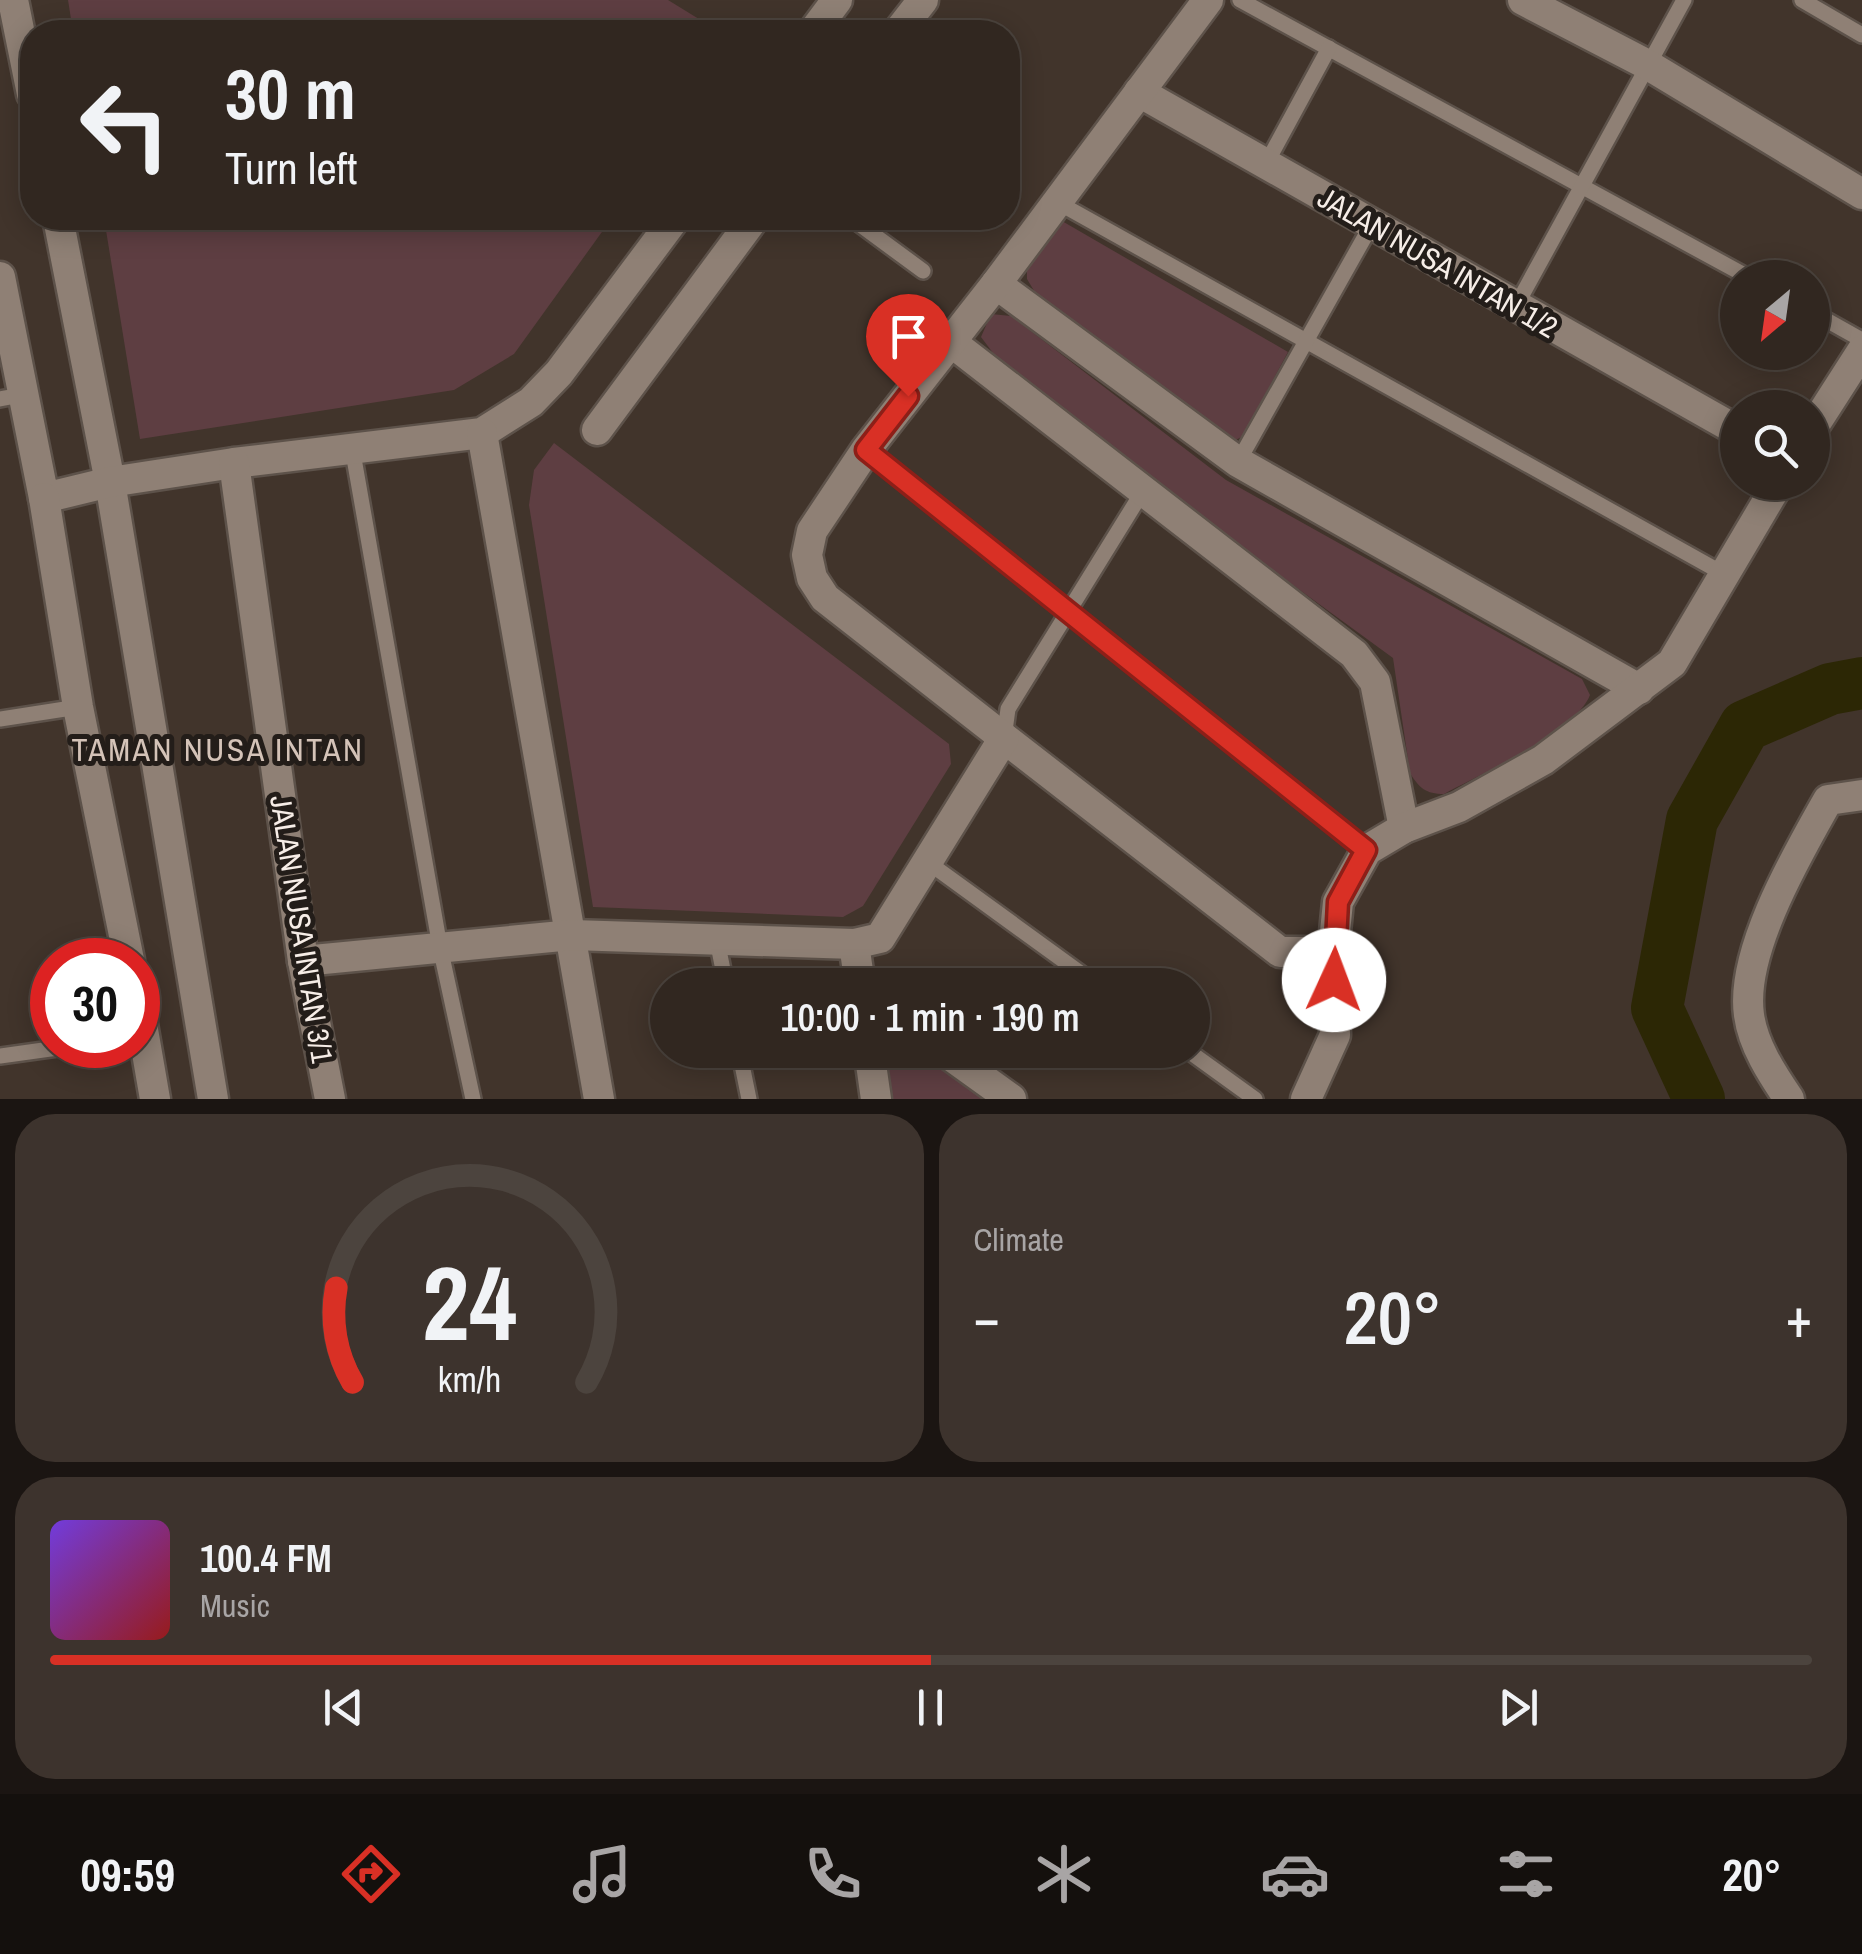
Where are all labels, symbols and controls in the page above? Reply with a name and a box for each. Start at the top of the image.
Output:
text: 30 m [225,47,356,141]
icon: left [60,60,190,190]
text: Turn left [225,137,357,198]
street label: JALAN NUSA INTAN 1/2 [1311,177,1565,347]
north arrow [1720,260,1830,370]
map controls [1720,260,1830,500]
pin [866,294,951,397]
icon: arrive [881,309,936,364]
button: search [1720,390,1830,500]
district label: TAMAN NUSA INTAN [72,728,364,771]
street label: JALAN NUSA INTAN 3/1 [261,792,343,1066]
position arrow [1282,928,1386,1032]
speed limit sign: 30 [30,938,160,1068]
text: 10:00 · 1 min · 190 m [780,992,1080,1043]
text: Climate [974,1218,1064,1261]
text: 24 [422,1232,517,1372]
text: 20° [1344,1266,1442,1367]
text: − [974,1280,1000,1354]
text: + [1786,1280,1812,1354]
text: km/h [437,1355,501,1403]
text: 100.4 FM [200,1533,332,1584]
text: Music [200,1584,270,1627]
icon: previous [316,1680,371,1735]
icon: pause [903,1680,958,1735]
icon: next [1491,1680,1546,1735]
icon: directions [336,1839,406,1909]
icon: music [567,1839,637,1909]
icon: phone [798,1839,868,1909]
icon: climate [1029,1839,1099,1909]
icon: car [1260,1839,1330,1909]
icon: filters [1491,1839,1561,1909]
text: 09:59 [81,1844,175,1905]
text: 20° [1722,1844,1781,1905]

